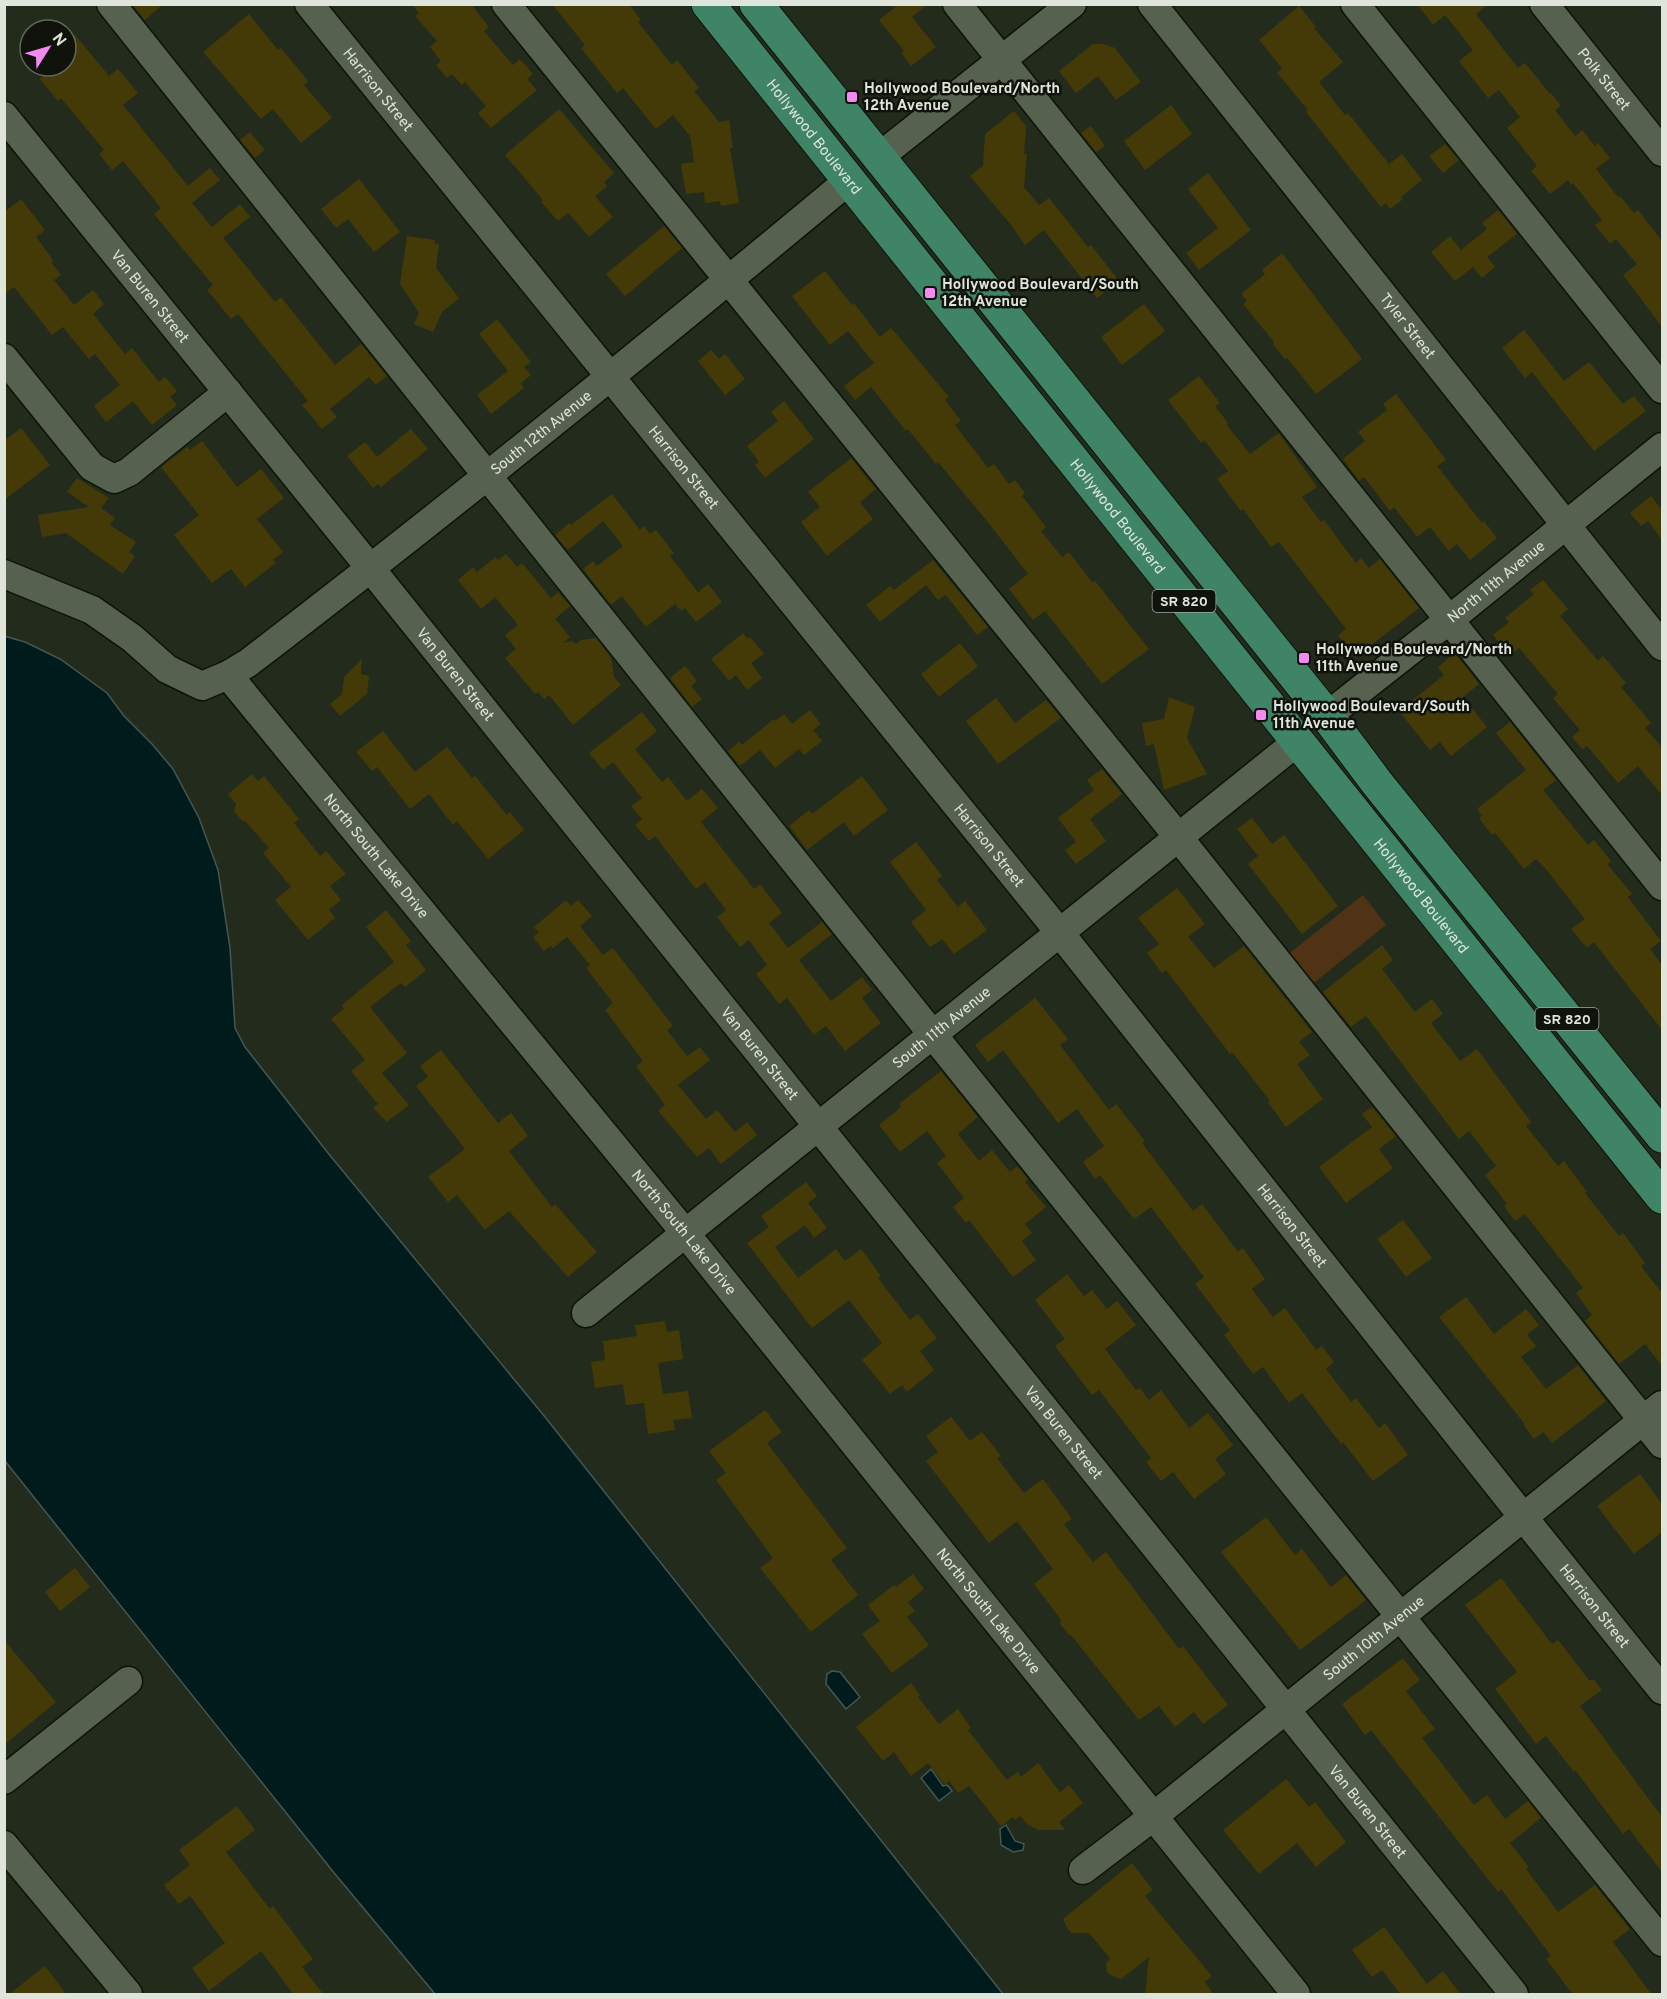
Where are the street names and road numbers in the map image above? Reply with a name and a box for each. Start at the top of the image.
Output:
street label: Harrison Street [338,45,416,136]
street label: Polk Street [1572,45,1633,115]
street label: Hollywood Boulevard [761,76,865,199]
street label: Van Buren Street [106,247,192,348]
street label: Tyler Street [1374,290,1438,364]
street label: South 12th Avenue [488,387,597,480]
street label: Harrison Street [643,423,722,514]
street label: Hollywood Boulevard [1065,456,1168,579]
street label: North 11th Avenue [1444,537,1550,628]
road number: SR 820 [1152,590,1216,612]
street label: Van Buren Street [411,625,497,726]
street label: North South Lake Drive [318,791,432,923]
street label: Harrison Street [949,801,1028,892]
street label: Hollywood Boulevard [1368,835,1472,958]
street label: South 11th Avenue [889,983,996,1074]
street label: Van Buren Street [715,1004,802,1105]
road number: SR 820 [1536,1008,1598,1030]
street label: North South Lake Drive [626,1166,739,1300]
street label: Harrison Street [1252,1181,1330,1272]
street label: Van Buren Street [1019,1383,1106,1484]
street label: North South Lake Drive [931,1545,1044,1679]
street label: Harrison Street [1554,1561,1633,1653]
street label: South 10th Avenue [1320,1593,1429,1686]
street label: Van Buren Street [1323,1762,1410,1863]

